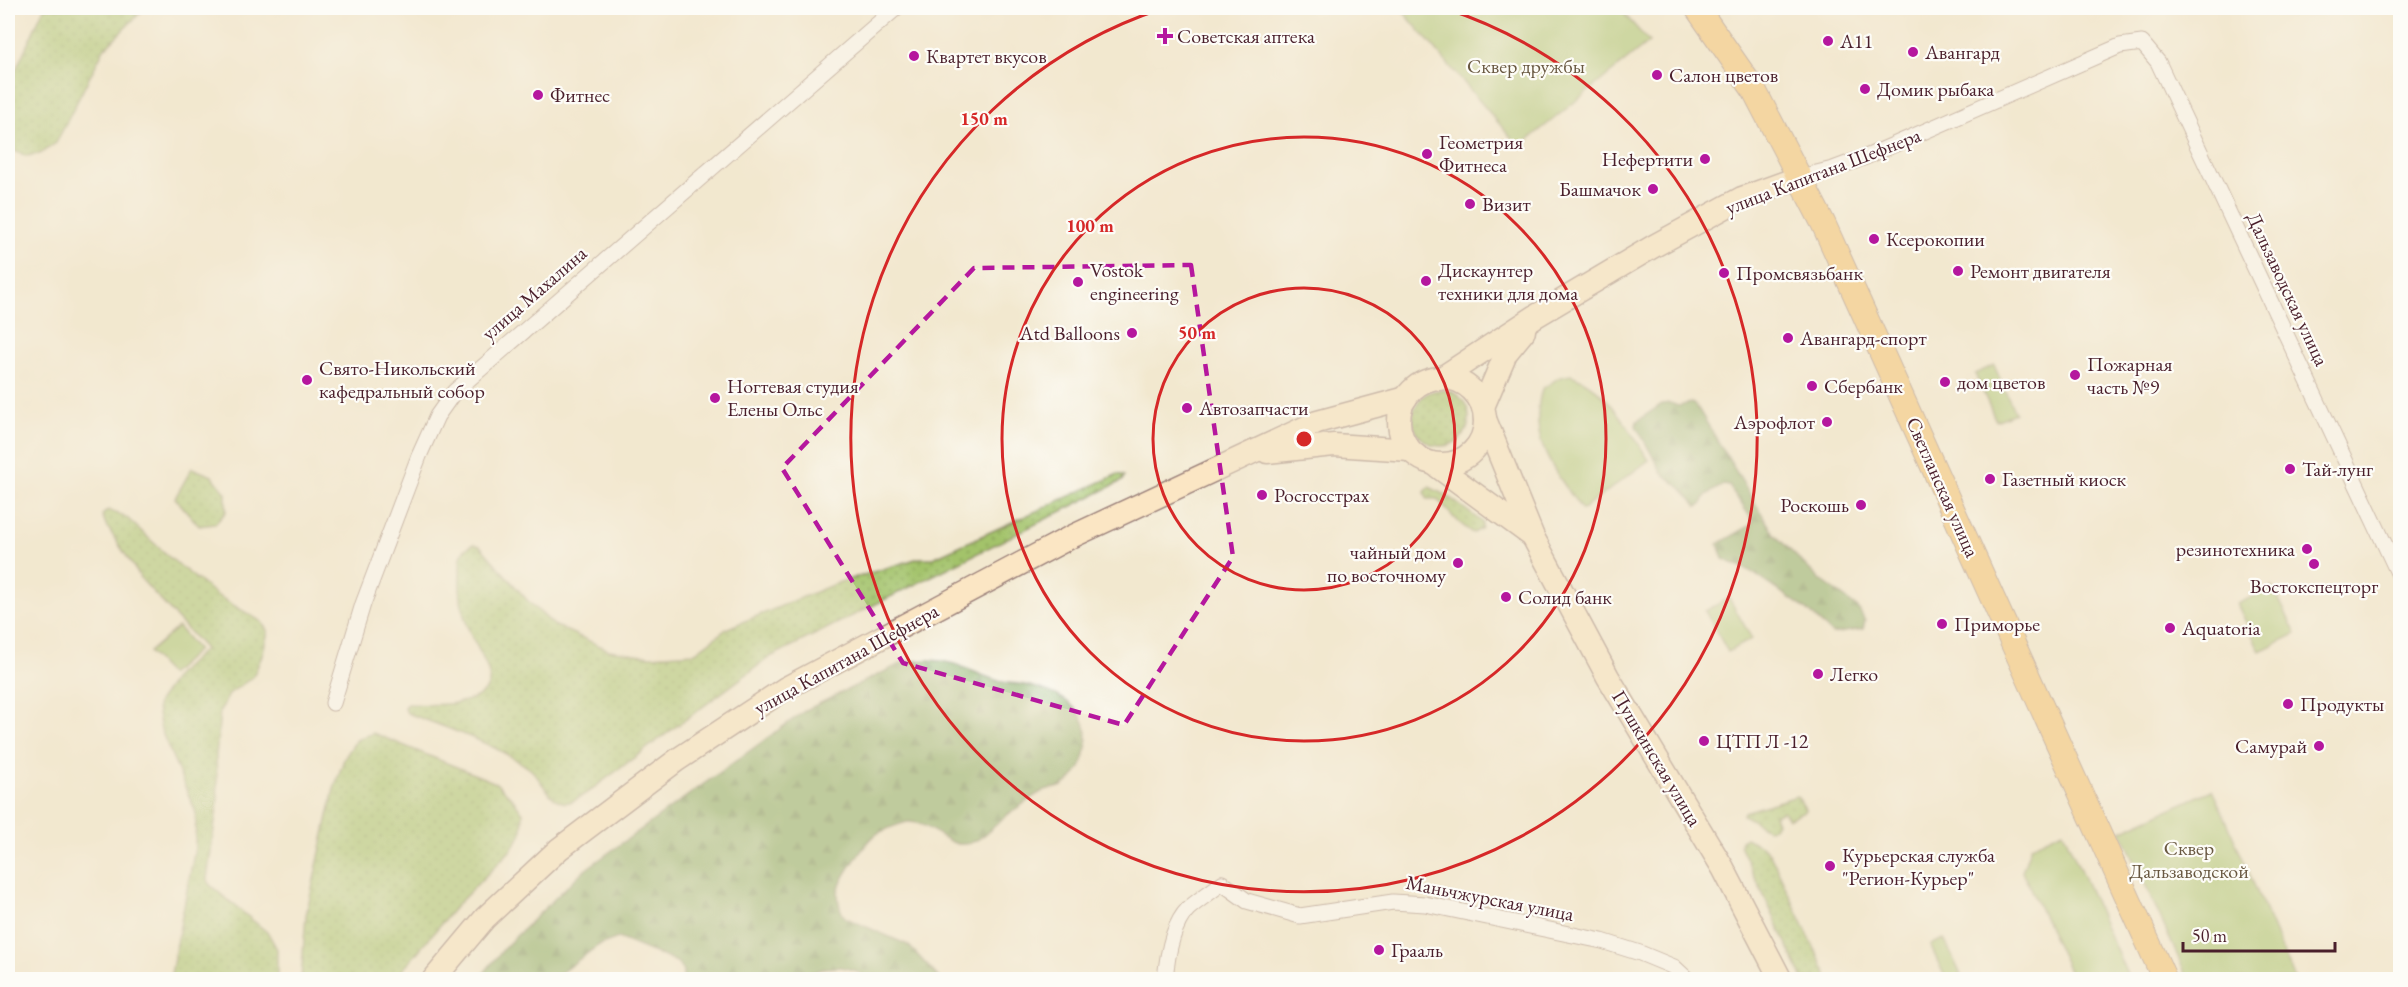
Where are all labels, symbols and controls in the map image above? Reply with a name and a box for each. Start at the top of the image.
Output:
place label: Советская аптека [1177,23,1315,49]
place label: А11 [1839,28,1873,54]
marker: Советская аптека [1158,29,1172,43]
marker: А11 [1821,34,1835,48]
place label: Авангард [1924,39,2000,65]
place label: Квартет вкусов [926,43,1047,69]
marker: Авангард [1906,45,1920,59]
marker: Квартет вкусов [907,49,921,63]
park label: Сквер дружбы [1467,53,1585,79]
place label: Салон цветов [1669,62,1778,88]
marker: Салон цветов [1650,68,1664,82]
place label: Домик рыбака [1877,76,1994,102]
place label: Фитнес [550,82,610,108]
marker: Домик рыбака [1858,82,1872,96]
marker: Фитнес [531,88,545,102]
text: 150 m [960,107,1008,130]
street label: улица Капитана Шефнера [1722,122,1924,220]
place label: Геометрия Фитнеса [1439,129,1523,178]
place label: Нефертити [1602,146,1693,172]
marker: Геометрия Фитнеса [1420,147,1434,161]
marker: Нефертити [1698,152,1712,166]
place label: Башмачок [1559,176,1641,202]
marker: Башмачок [1646,182,1660,196]
place label: Визит [1482,191,1531,217]
marker: Визит [1463,197,1477,211]
street label: Дальзаводская улица [2241,208,2335,370]
text: 100 m [1066,214,1114,237]
place label: Ксерокопии [1886,226,1985,252]
marker: Ксерокопии [1867,232,1881,246]
street label: улица Махалина [476,240,592,346]
place label: Vostok engineering [1090,257,1179,306]
place label: Дискаунтер техники для дома [1438,257,1578,306]
place label: Ремонт двигателя [1970,258,2111,284]
place label: Промсвязьбанк [1736,260,1863,286]
marker: Ремонт двигателя [1951,264,1965,278]
marker: Промсвязьбанк [1717,266,1731,280]
marker: Дискаунтер техники для дома [1419,274,1433,288]
marker: Vostok engineering [1071,275,1085,289]
place label: Atd Balloons [1019,320,1120,346]
text: 50 m [1178,321,1216,344]
place label: Авангард-спорт [1799,325,1927,351]
marker: Atd Balloons [1125,326,1139,340]
marker: Авангард-спорт [1781,331,1795,345]
place label: Пожарная часть №9 [2087,351,2172,400]
place label: Свято-Никольский кафедральный собор [319,355,485,404]
marker: Пожарная часть №9 [2068,368,2082,382]
place label: дом цветов [1957,369,2045,395]
marker: Свято-Никольский кафедральный собор [300,373,314,387]
place label: Ногтевая студия Елены Ольс [727,373,859,422]
place label: Сбербанк [1824,373,1903,399]
marker: дом цветов [1938,375,1952,389]
marker: Сбербанк [1805,379,1819,393]
marker: Ногтевая студия Елены Ольс [708,391,722,405]
place label: Автозапчасти [1198,395,1309,421]
marker: Автозапчасти [1180,401,1194,415]
place label: Аэрофлот [1733,409,1815,435]
street label: Светланская улица [1900,413,1986,561]
marker: Аэрофлот [1820,415,1834,429]
centre of rings [1294,429,1314,449]
place label: Тай-лунг [2302,456,2373,482]
marker: Тай-лунг [2283,462,2297,476]
place label: Газетный киоск [2002,466,2127,492]
marker: Газетный киоск [1983,472,1997,486]
place label: Росгосстрах [1274,482,1370,508]
marker: Росгосстрах [1255,488,1269,502]
place label: Роскошь [1780,492,1849,518]
marker: Роскошь [1854,498,1868,512]
place label: резинотехника [2176,536,2295,562]
place label: чайный дом по восточному [1327,539,1447,588]
marker: резинотехника [2300,542,2314,556]
marker: чайный дом по восточному [1451,556,1465,570]
marker: Востокспецторг [2307,557,2321,571]
place label: Востокспецторг [2250,573,2378,599]
place label: Солид банк [1518,584,1612,610]
marker: Солид банк [1499,590,1513,604]
street label: улица Капитана Шефнера [749,597,943,721]
place label: Приморье [1954,611,2040,637]
place label: Aquatoria [2181,615,2261,641]
marker: Приморье [1935,617,1949,631]
marker: Aquatoria [2163,621,2177,635]
place label: Легко [1830,661,1878,687]
marker: Легко [1811,667,1825,681]
street label: Пушкинская улица [1606,685,1708,831]
place label: Продукты [2300,691,2384,717]
marker: Продукты [2281,697,2295,711]
place label: ЦТП Л -12 [1716,728,1809,754]
place label: Самурай [2235,733,2307,759]
marker: ЦТП Л -12 [1697,734,1711,748]
marker: Самурай [2312,739,2326,753]
park label: Сквер Дальзаводской [2129,835,2249,884]
place label: Курьерская служба "Регион-Курьер" [1842,842,1995,891]
marker: Курьерская служба "Регион-Курьер" [1823,859,1837,873]
street label: Маньчжурская улица [1404,869,1576,927]
scale bar [2183,915,2334,953]
text: 50 m [2192,924,2227,947]
place label: Грааль [1391,937,1443,963]
marker: Грааль [1372,943,1386,957]

